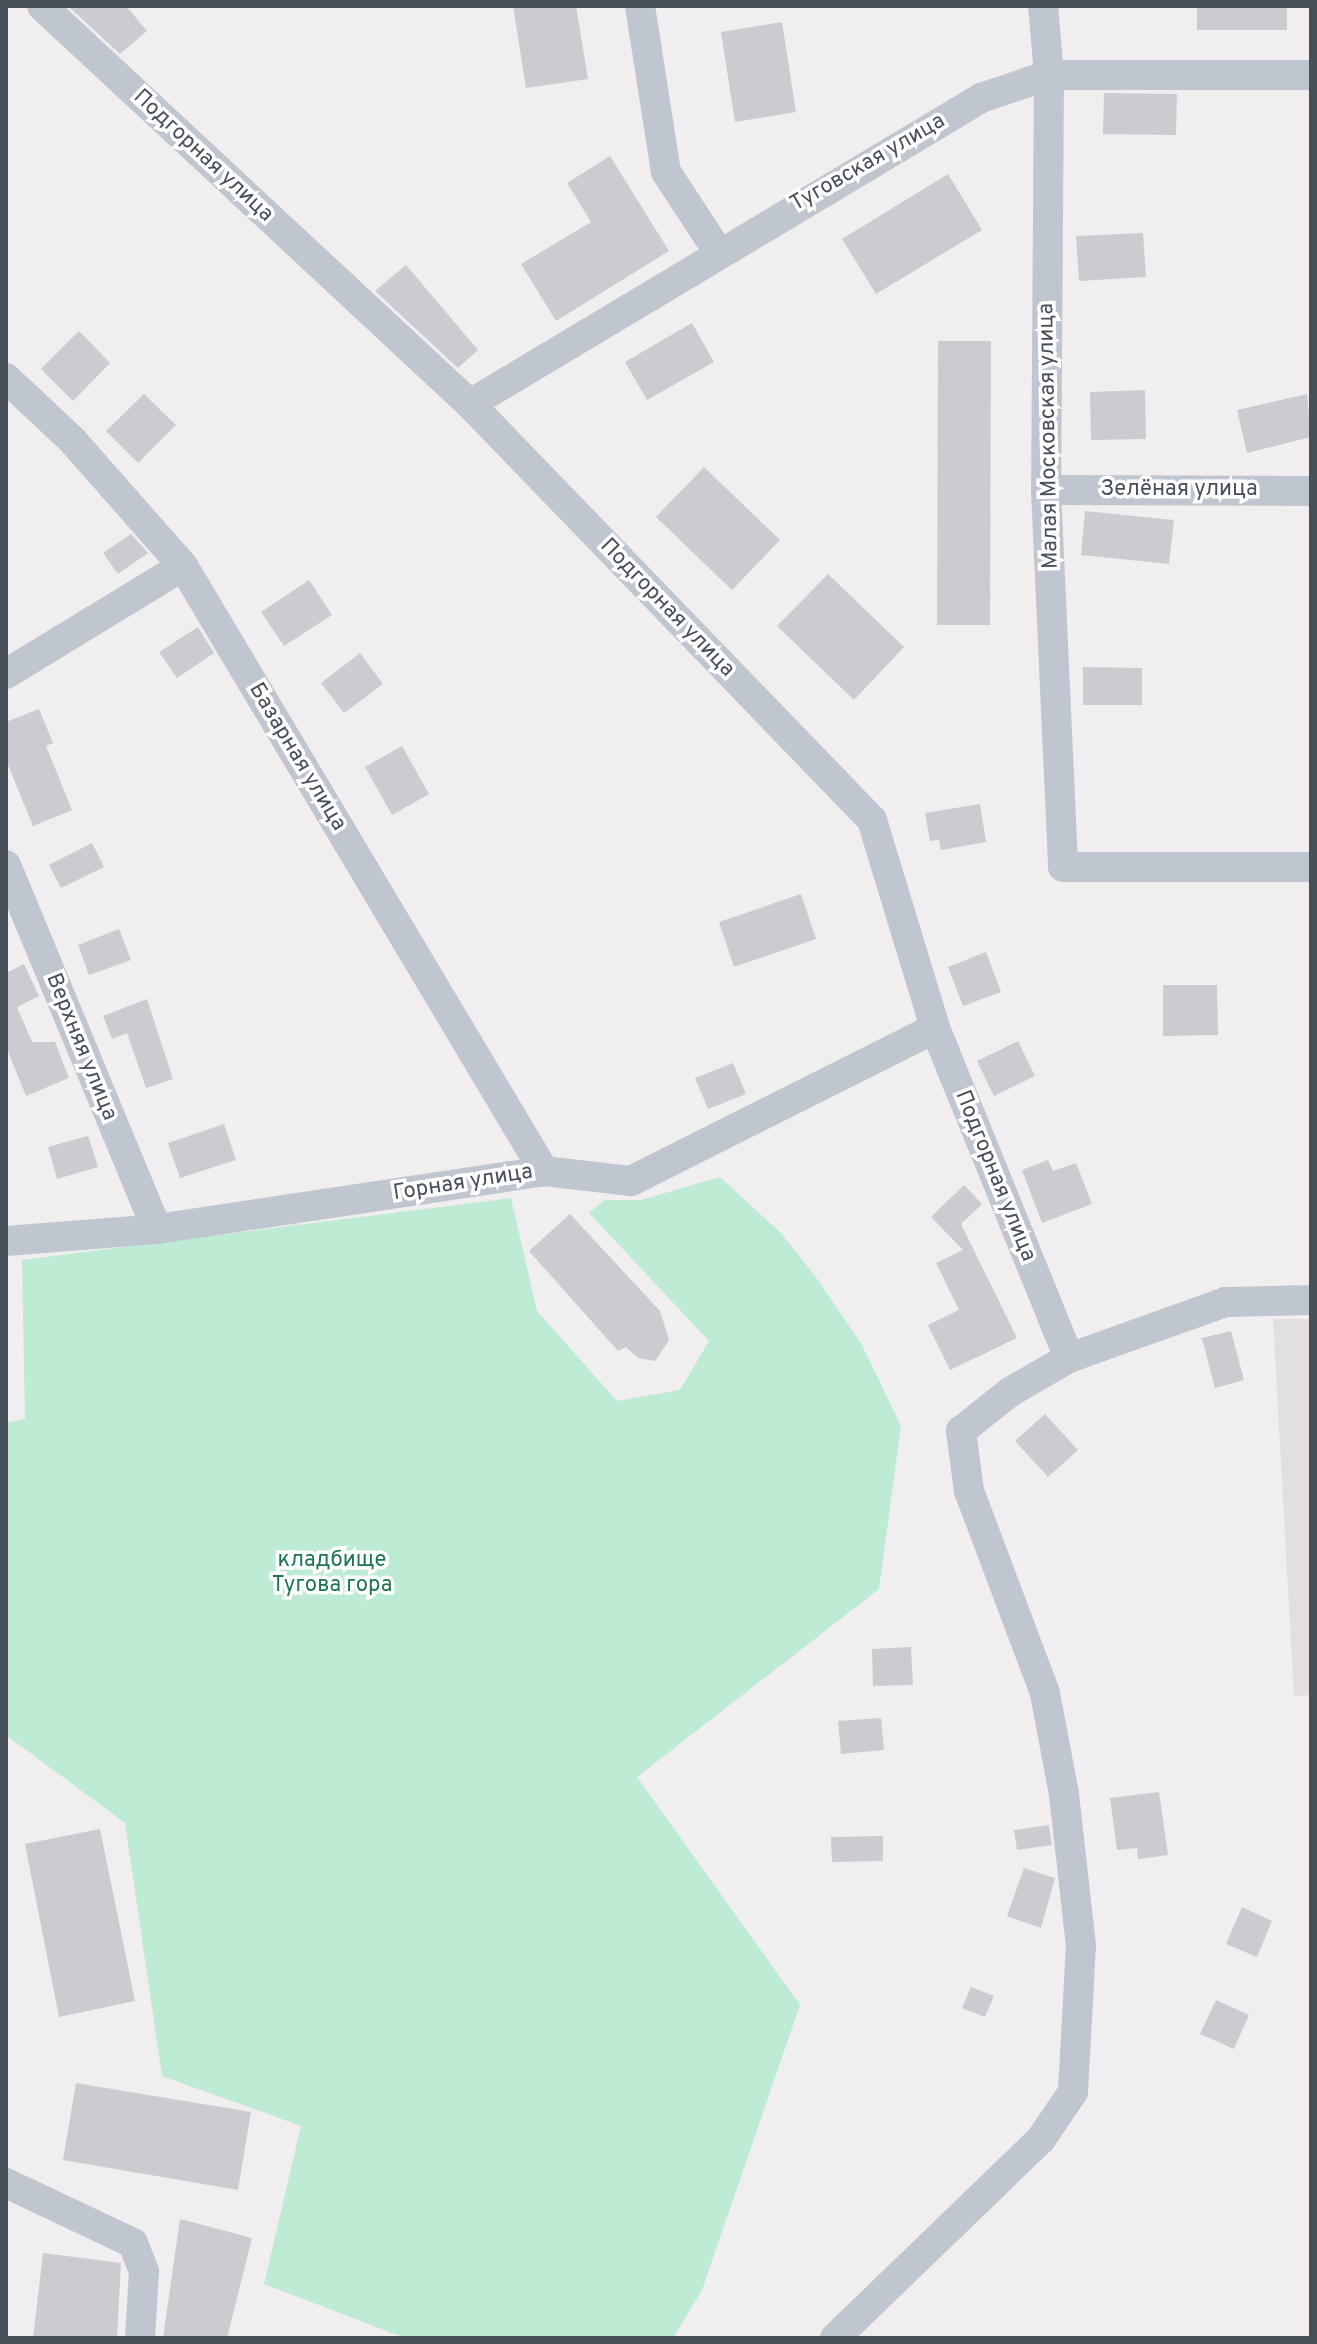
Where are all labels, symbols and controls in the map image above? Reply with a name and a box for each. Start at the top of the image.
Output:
street label: Подгорная улица [127,84,279,228]
street label: Туговская улица [786,108,950,218]
street label: Малая Московская улица [1033,303,1065,569]
street label: Зелёная улица [1100,477,1258,503]
street label: Подгорная улица [594,533,740,683]
street label: Базарная улица [242,678,352,836]
street label: Верхняя улица [39,970,123,1124]
street label: Подгорная улица [949,1087,1041,1265]
street label: Горная улица [391,1159,535,1207]
park label: кладбище Тугова гора [272,1547,392,1598]

